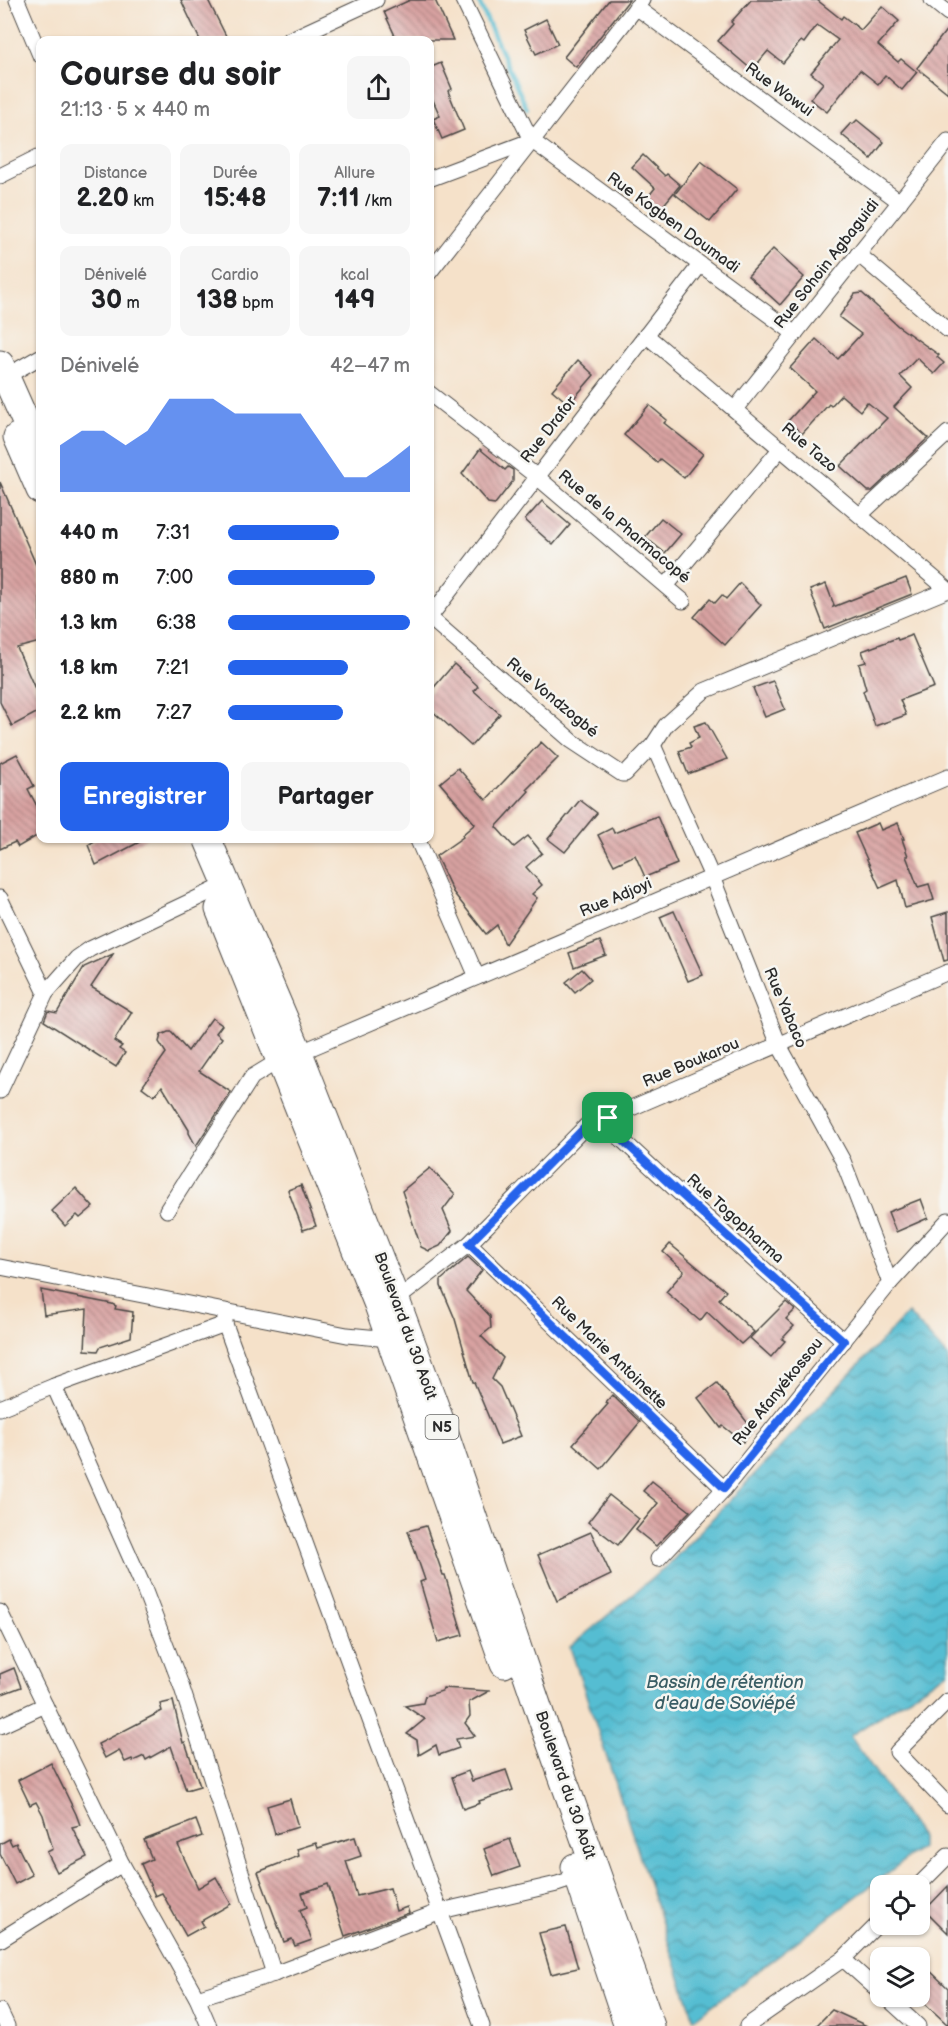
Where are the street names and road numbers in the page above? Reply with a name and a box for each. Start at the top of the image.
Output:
street label: Rue Wowui [741,59,817,121]
street label: Rue Kogben Doumadi [603,169,743,277]
street label: Rue Sohoin Agbaguidi [771,195,883,333]
street label: Rue Drafor [517,393,581,467]
street label: Rue Tazo [777,419,841,477]
street label: Rue de la Pharmacopé [554,466,694,588]
street label: Rue Vondzogbé [502,654,602,742]
street label: Rue Adjoyi [577,874,655,922]
street label: Rue Yabaco [759,965,811,1051]
street label: Rue Boukarou [640,1034,742,1092]
street label: Rue Togopharma [682,1170,788,1268]
street label: Boulevard du 30 Août [369,1250,441,1402]
street label: Rue Marie Antoinette [547,1293,671,1414]
street label: Rue Afanyékossou [729,1334,827,1450]
road number: N5 [426,1415,458,1439]
street label: Boulevard du 30 Août [531,1708,599,1862]

